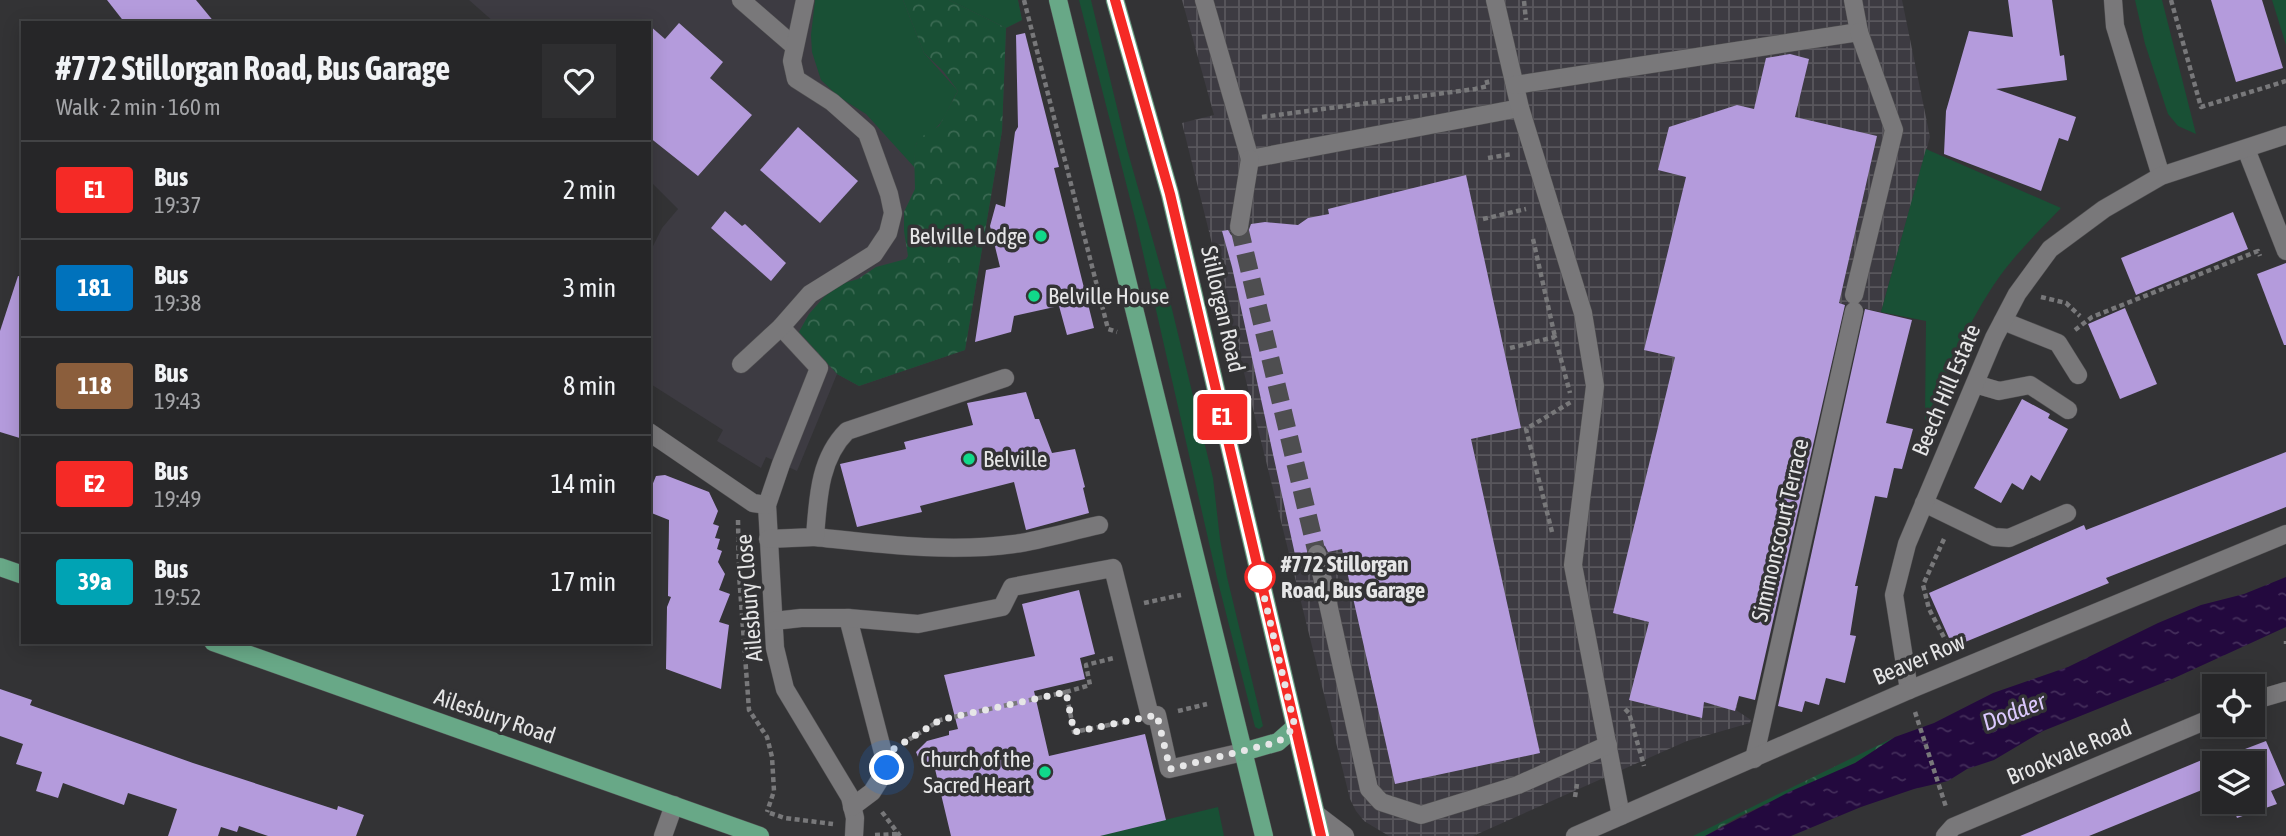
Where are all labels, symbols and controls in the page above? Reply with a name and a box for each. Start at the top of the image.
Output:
button: heart [542,44,616,118]
text: #772 Stillorgan Road, Bus Garage [56,49,450,87]
text: Walk · 2 min · 160 m [56,94,220,120]
text: Bus [154,162,188,192]
text: 2 min [563,175,616,205]
text: E1 [84,176,105,203]
text: 19:37 [154,192,201,218]
place label: Belville Lodge [909,223,1027,249]
marker: Belville Lodge [1033,228,1049,244]
street label: Stillorgan Road [1196,243,1250,375]
text: Bus [154,260,188,290]
text: 3 min [563,273,616,303]
text: 181 [78,274,111,301]
place label: Belville House [1048,283,1169,309]
marker: Belville House [1026,288,1042,304]
text: 19:38 [154,290,201,316]
street label: Beech Hill Estate [1907,320,1985,460]
text: Bus [154,358,188,388]
text: 8 min [563,371,616,401]
text: 118 [78,372,111,399]
text: 19:43 [154,388,201,414]
line badge: E1 [1190,394,1254,440]
text: E1 [1211,403,1233,430]
street label: Simmonscourt Terrace [1746,436,1814,624]
place label: Belville [983,446,1047,472]
marker: Belville [961,451,977,467]
text: Bus [154,456,188,486]
text: 14 min [551,469,616,499]
text: E2 [84,470,105,497]
text: 19:49 [154,486,201,512]
street label: Ailesbury Close [730,533,768,663]
place label: #772 Stillorgan Road, Bus Garage [1280,551,1425,603]
text: Bus [154,554,188,584]
marker: #772 Stillorgan Road, Bus Garage [1245,562,1275,592]
text: 17 min [551,567,616,597]
text: 39a [78,568,111,595]
text: 19:52 [154,584,201,610]
street label: Beaver Row [1869,628,1969,690]
map controls [2202,674,2265,814]
button: locate [2202,674,2265,737]
street label: Ailesbury Road [431,683,559,749]
water label: Dodder [1978,687,2050,736]
street label: Brookvale Road [2003,714,2135,790]
place label: Church of the Sacred Heart [920,746,1031,798]
your location [869,750,904,785]
button: layers [2202,751,2265,814]
marker: Church of the Sacred Heart [1037,764,1053,780]

